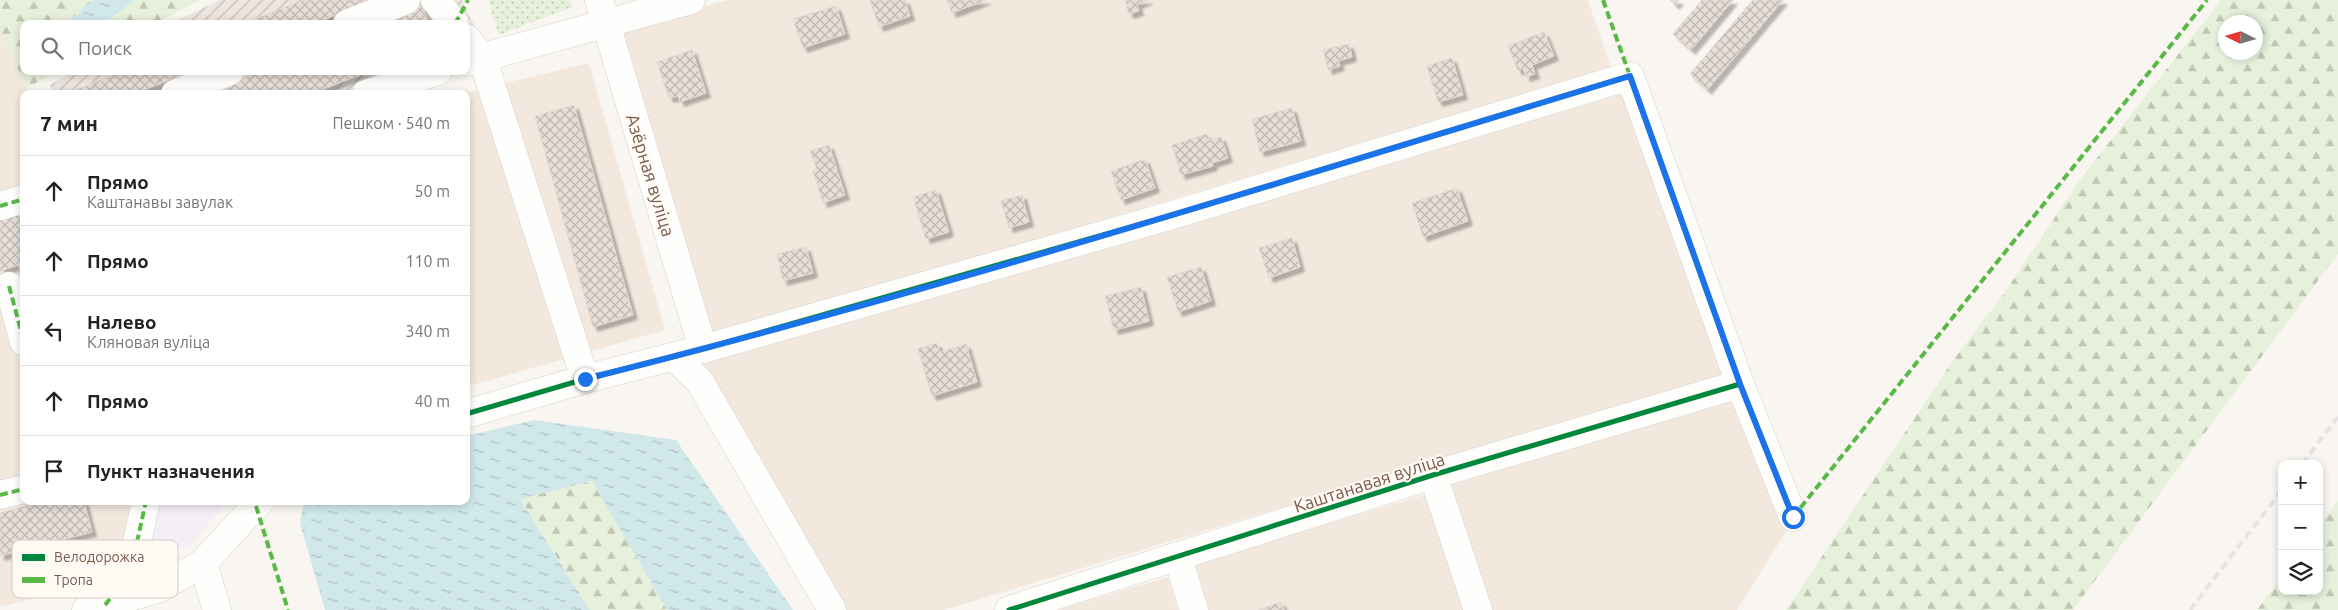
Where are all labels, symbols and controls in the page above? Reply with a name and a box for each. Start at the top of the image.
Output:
north arrow [2218,15,2263,60]
search box [20,20,470,75]
icon: search [38,34,66,62]
text: Поиск [78,37,132,59]
text: 7 мин [40,111,98,135]
street label: Азёрная вуліца [623,111,679,239]
text: Пешком · 540 m [332,114,450,132]
text: Прямо [87,171,149,193]
icon: ahead [40,177,68,205]
text: 50 m [414,182,450,200]
text: Каштанавы завулак [87,193,233,211]
icon: ahead [40,247,68,275]
text: Прямо [87,250,149,272]
text: 110 m [405,252,450,270]
text: Налево [87,311,156,333]
icon: left [40,317,68,345]
text: 340 m [405,322,450,340]
text: Кляновая вуліца [87,333,210,351]
route end [574,368,597,391]
icon: ahead [40,387,68,415]
text: Прямо [87,390,149,412]
text: 40 m [414,392,450,410]
street label: Каштанавая вуліца [1291,448,1447,516]
icon: arrive [40,457,68,485]
text: Пункт назначения [87,460,255,482]
map controls [2278,460,2323,595]
button: + [2278,460,2323,505]
button: − [2278,505,2323,550]
route start [1782,506,1805,529]
legend [12,540,178,598]
text: Велодорожка [54,549,144,565]
button: layers [2278,550,2323,595]
text: Тропа [54,572,93,588]

